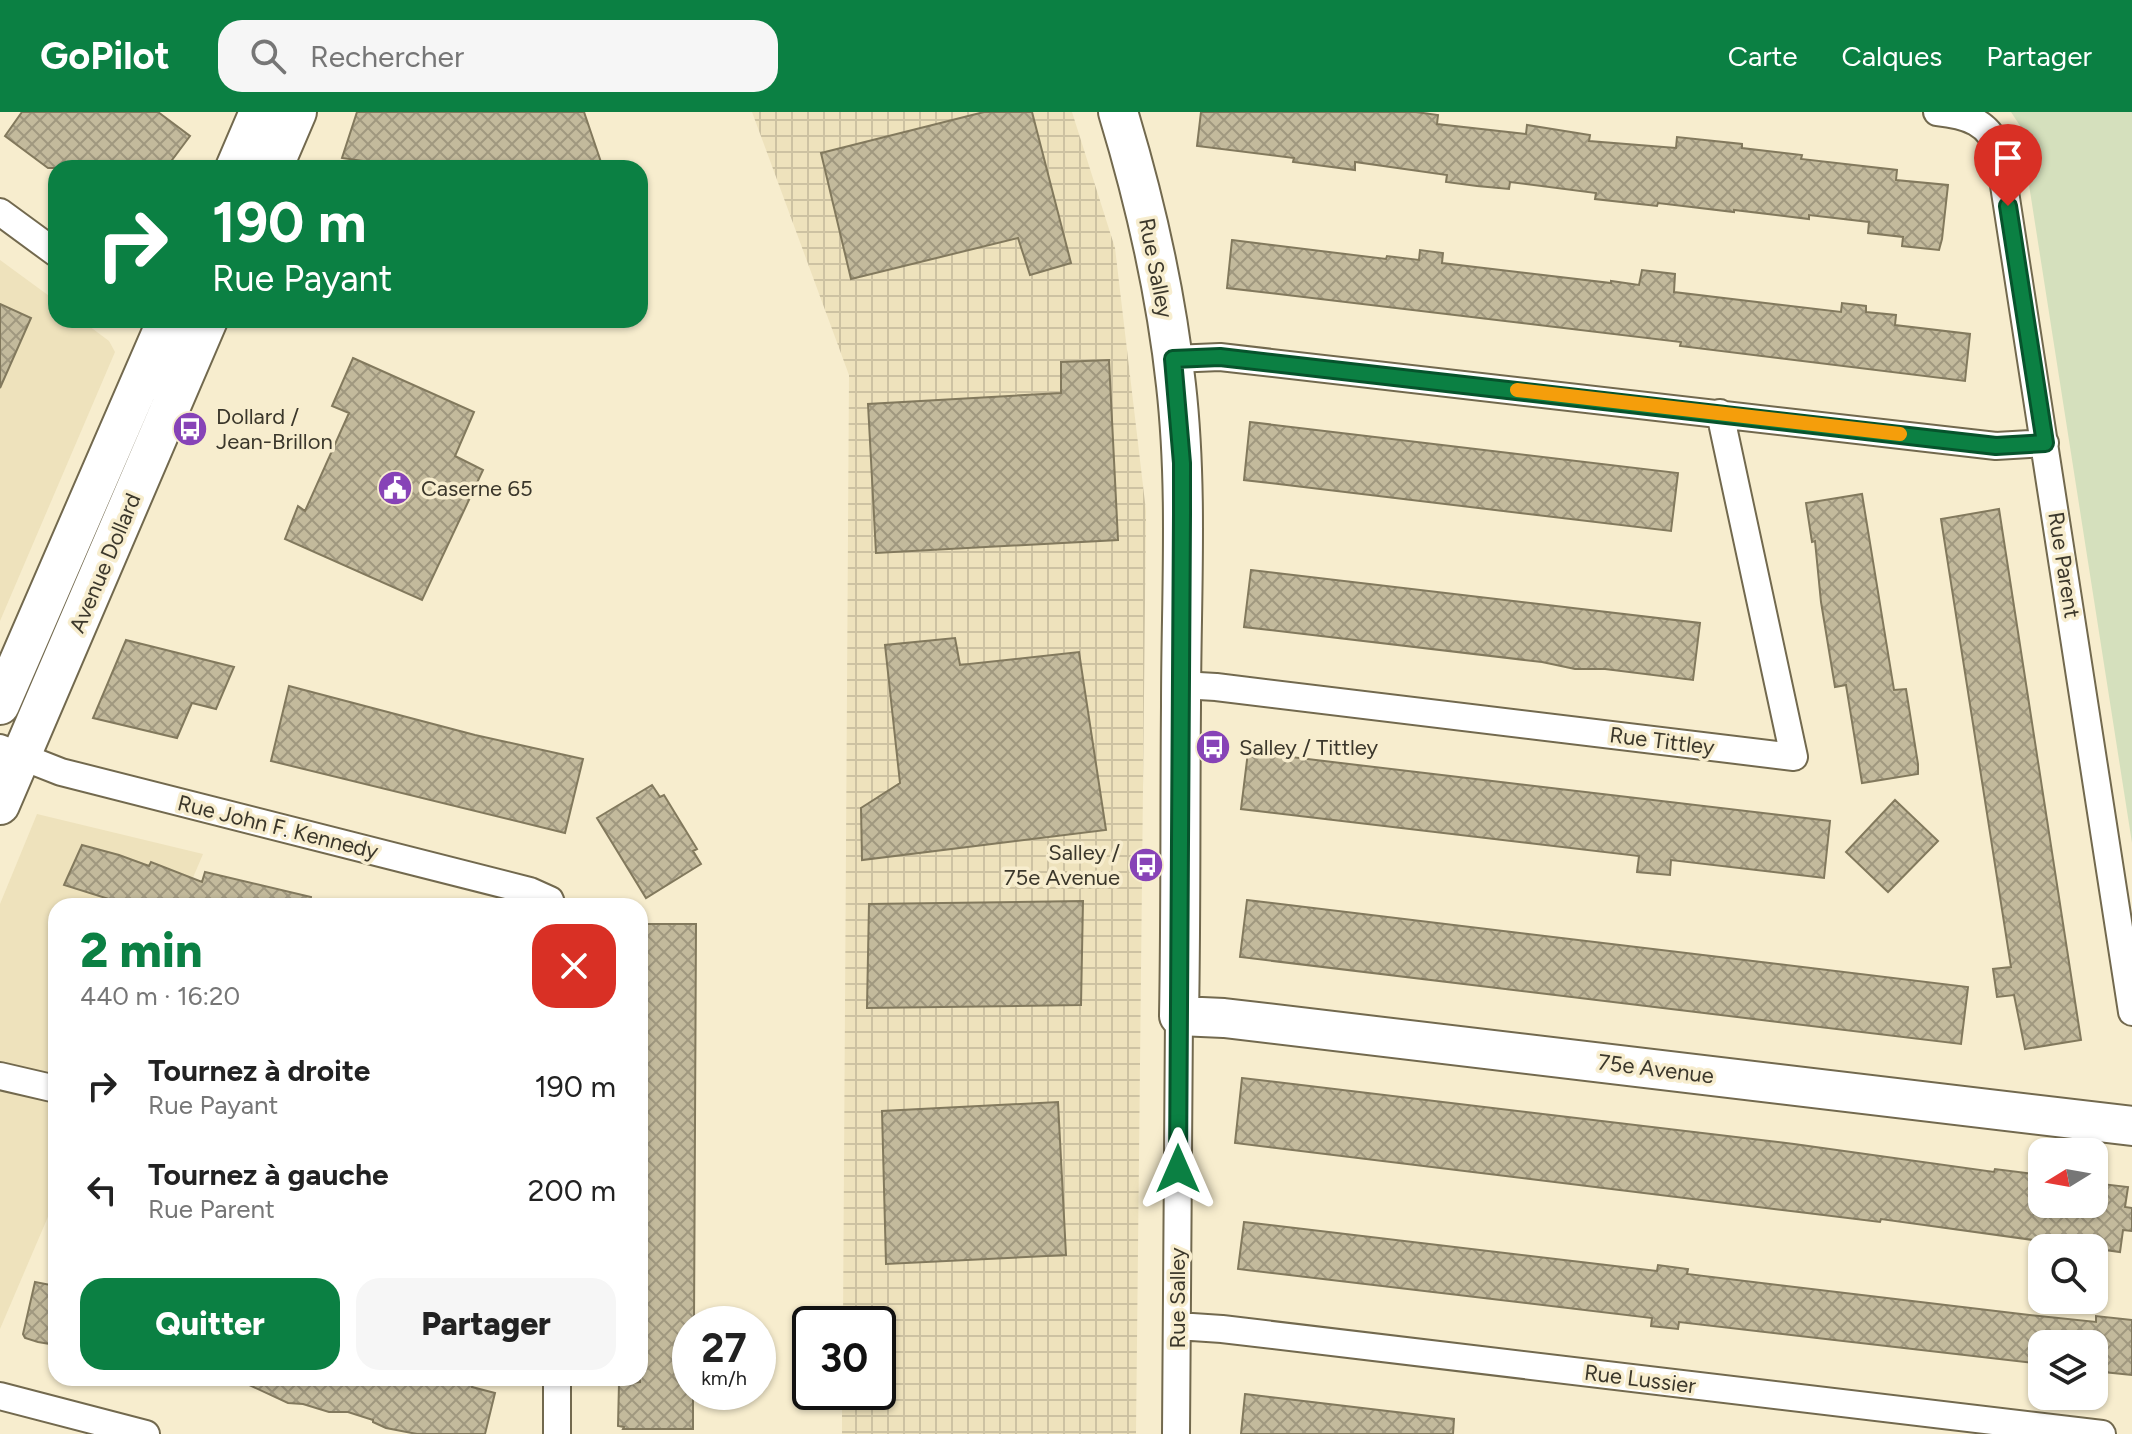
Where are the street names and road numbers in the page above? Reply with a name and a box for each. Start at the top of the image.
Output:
street label: Rue Salley [1133,216,1179,321]
street label: Avenue Dollard [63,489,147,637]
street label: Rue Parent [2042,510,2086,620]
street label: Rue Tittley [1608,721,1716,761]
street label: Rue John F. Kennedy [175,789,382,865]
street label: 75e Avenue [1597,1049,1715,1089]
street label: Rue Salley [1164,1247,1191,1349]
street label: Rue Lussier [1583,1359,1698,1399]

